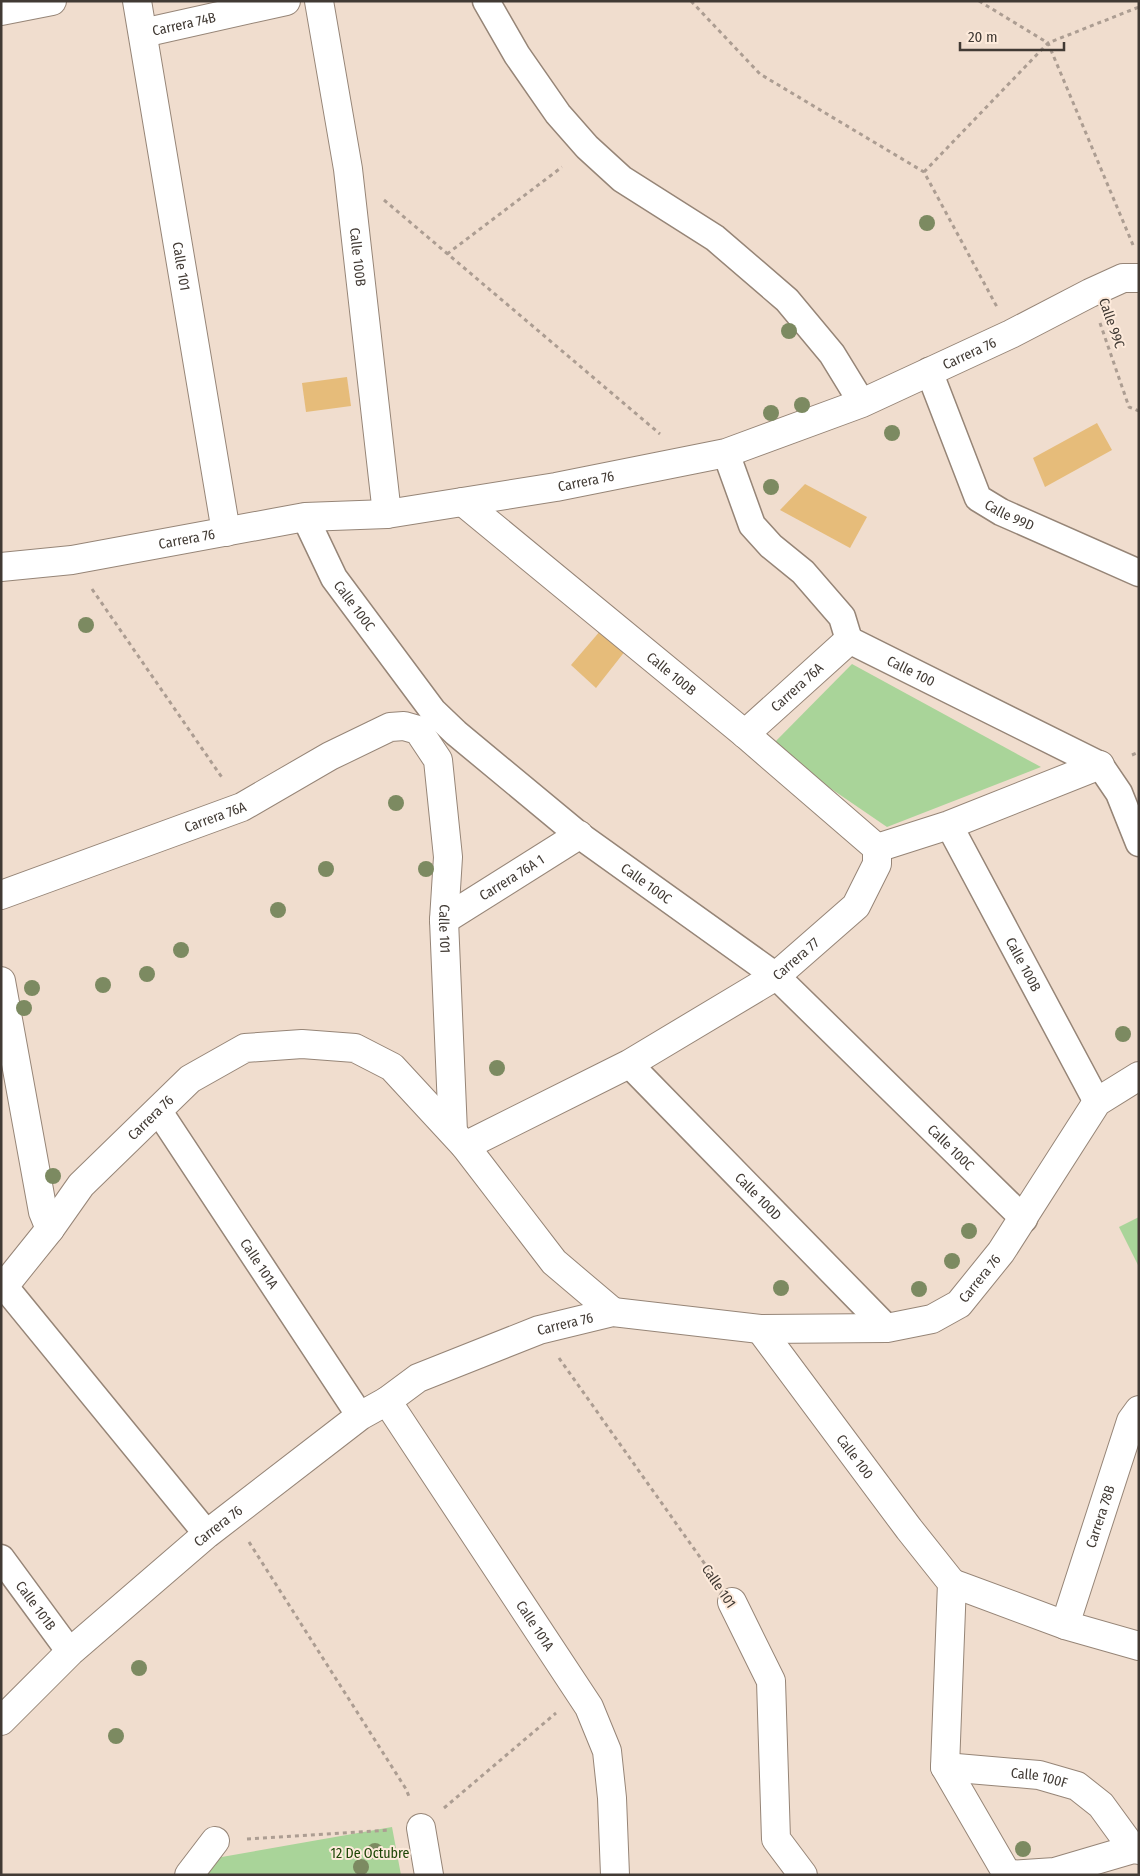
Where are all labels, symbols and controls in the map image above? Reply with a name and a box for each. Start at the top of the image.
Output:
street label: Carrera 74B [151,9,218,40]
scale bar [960,20,1064,52]
text: 20 m [968,28,998,46]
street label: Calle 100B [346,227,369,288]
street label: Calle 101 [169,241,193,292]
street label: Calle 99C [1095,296,1128,350]
street label: Carrera 76 [940,334,999,373]
street label: Carrera 76 [556,468,616,495]
street label: Calle 99D [981,496,1037,535]
street label: Carrera 76 [157,526,216,553]
street label: Calle 100C [330,577,378,634]
street label: Calle 100B [643,649,700,699]
street label: Calle 100 [884,652,938,690]
street label: Carrera 76A [768,659,827,715]
street label: Carrera 76A [182,798,249,836]
street label: Carrera 76A 1 [476,851,547,905]
street label: Calle 100C [618,860,675,908]
street label: Calle 101 [435,904,453,954]
street label: Carrera 77 [769,934,823,984]
street label: Calle 100B [1002,935,1045,995]
street label: Carrera 76 [124,1092,177,1144]
street label: Calle 100C [924,1121,977,1174]
street label: Calle 100D [731,1169,785,1224]
street label: Calle 101A [236,1236,282,1293]
street label: Carrera 76 [955,1251,1005,1306]
street label: Carrera 76 [535,1309,595,1339]
street label: Calle 100 [832,1431,877,1482]
street label: Carrera 78B [1082,1483,1119,1550]
street label: Carrera 76 [190,1502,246,1551]
street label: Calle 101 [698,1561,739,1611]
street label: Calle 101B [12,1578,59,1634]
street label: Calle 101A [512,1597,558,1655]
street label: Calle 100F [1010,1765,1069,1792]
park label: 12 De Octubre [331,1845,409,1862]

